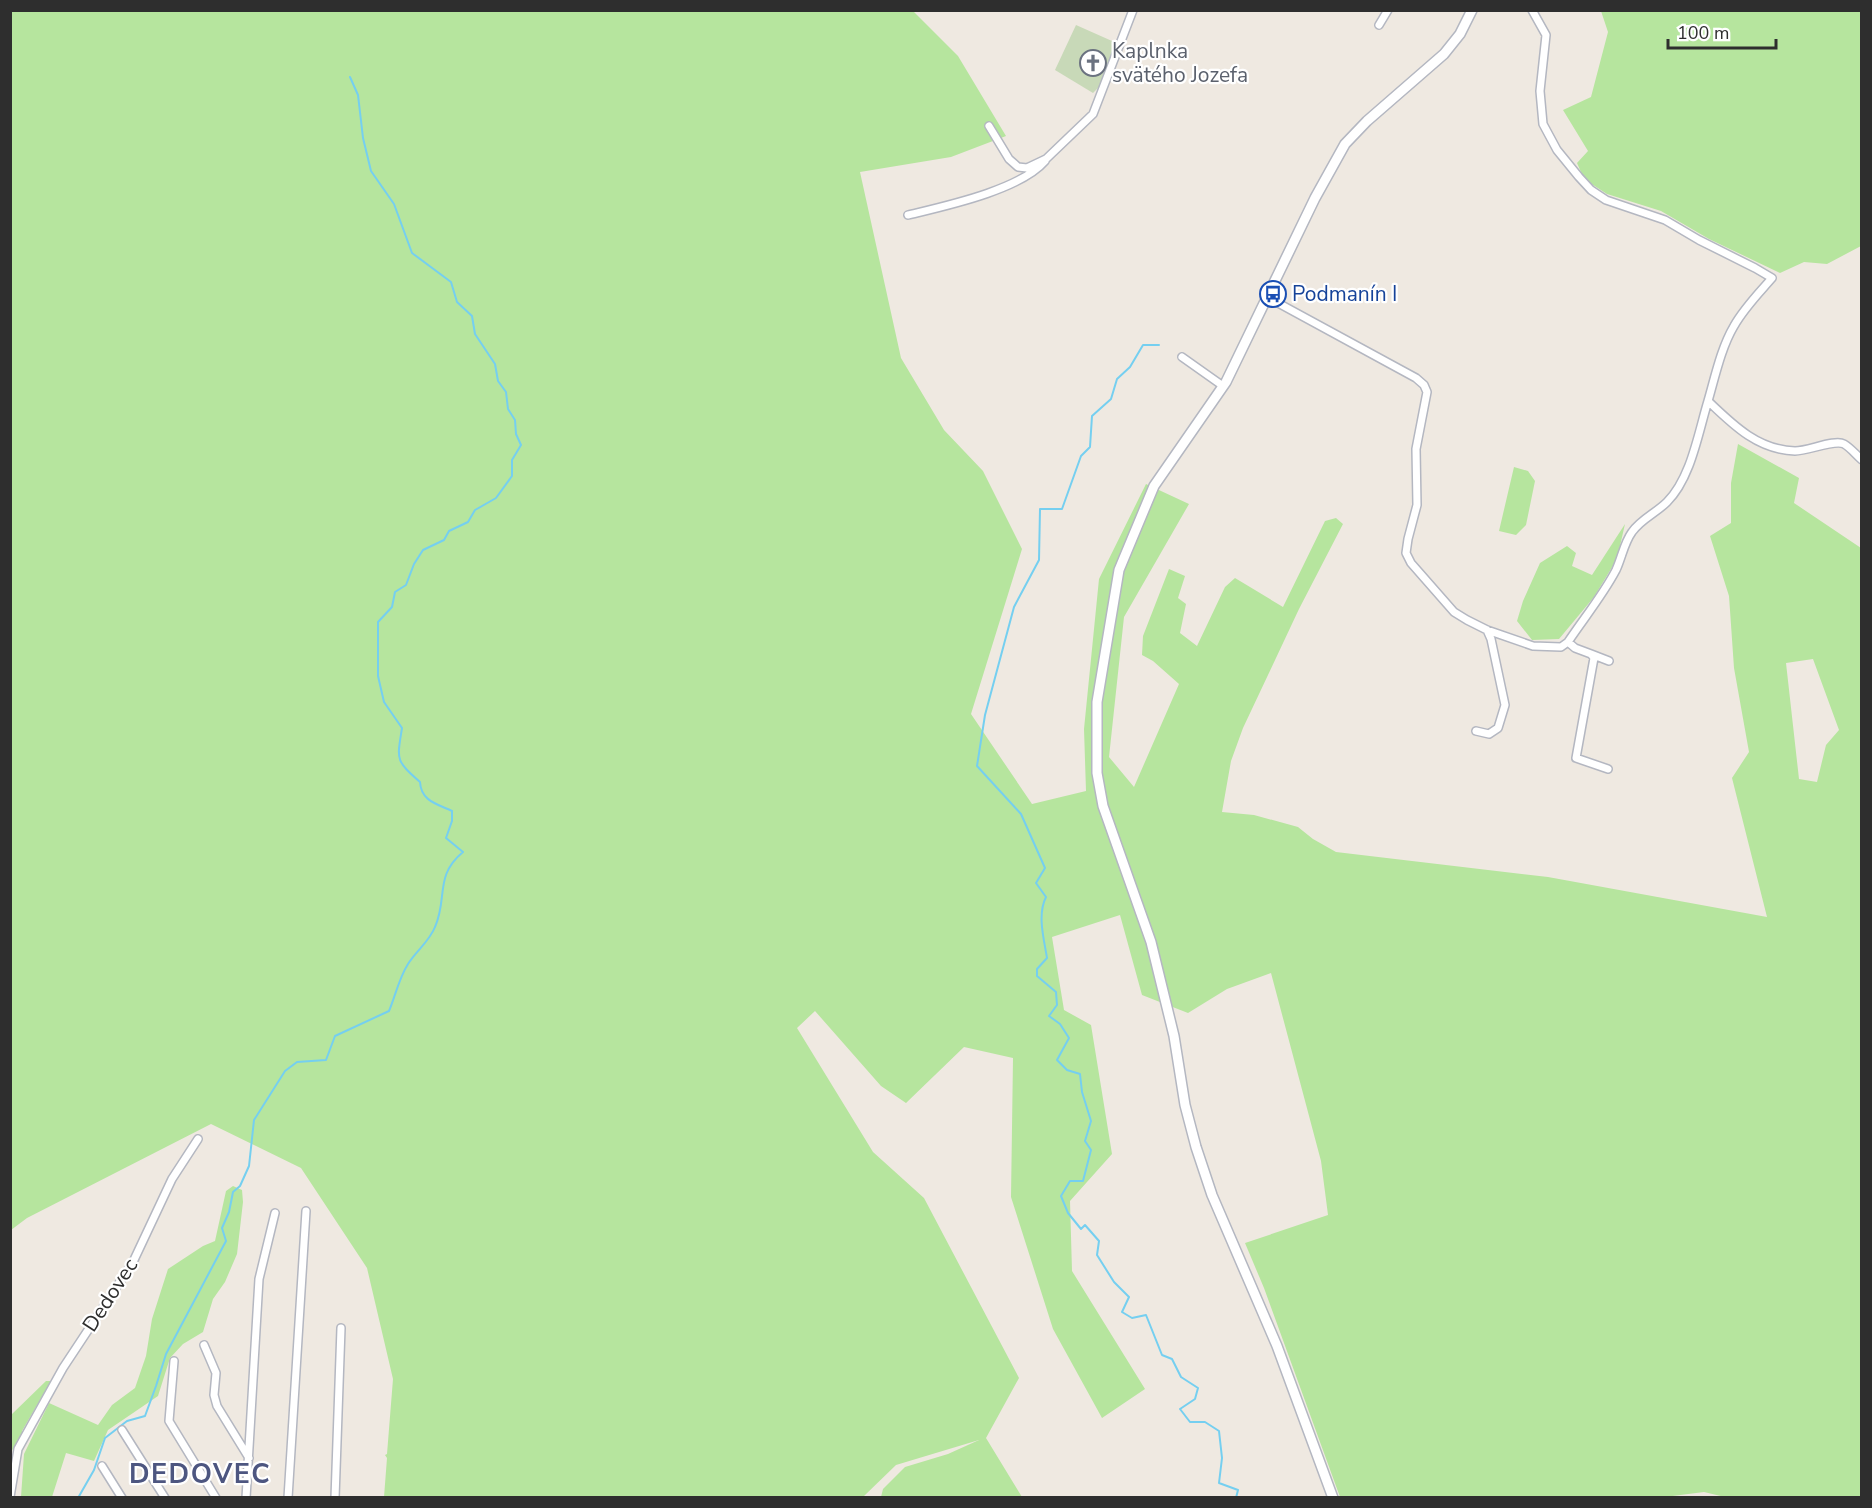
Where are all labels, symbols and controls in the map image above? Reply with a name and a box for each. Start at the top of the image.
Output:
scale bar [1668,12,1776,50]
text: 100 m [1677,21,1729,45]
place label: Kaplnka svätého Jozefa [1112,37,1248,89]
church icon: Kaplnka svätého Jozefa [1078,48,1108,78]
bus stop icon: Podmanín I [1258,279,1288,309]
place label: Podmanín I [1292,280,1397,308]
street label: Dedovec [76,1253,144,1337]
district label: DEDOVEC [129,1456,271,1493]

